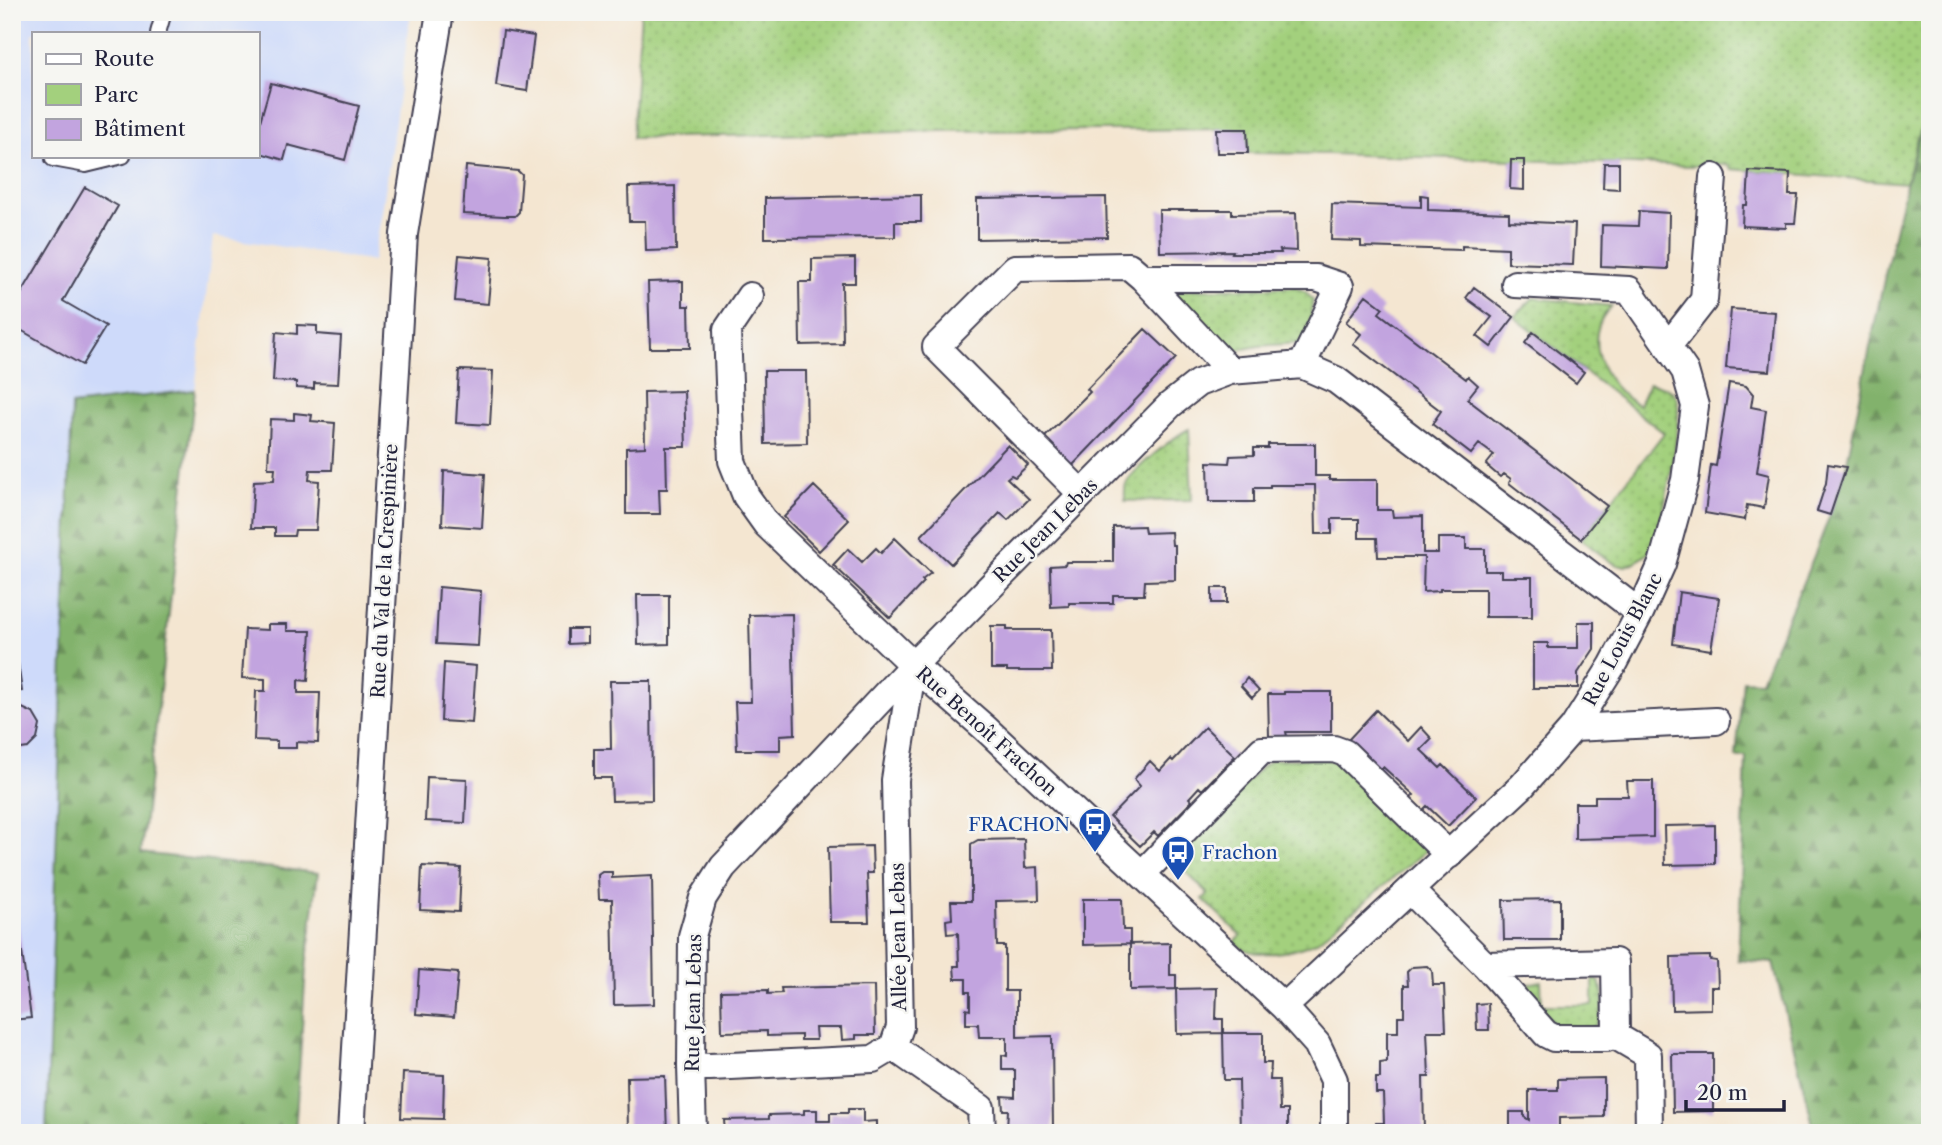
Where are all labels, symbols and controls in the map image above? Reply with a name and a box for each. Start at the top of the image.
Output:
legend [32,32,259,158]
text: Route [94,46,154,71]
text: Parc [94,82,138,107]
text: Bâtiment [94,116,186,141]
street label: Rue du Val de la Crespinière [366,443,403,699]
street label: Rue Jean Lebas [988,473,1102,587]
street label: Rue Louis Blanc [1578,569,1667,709]
street label: Rue Benoît Frachon [911,662,1062,801]
bus stop icon: FRACHON [1076,805,1114,854]
place label: FRACHON [968,813,1070,836]
bus stop icon: Frachon [1159,833,1197,882]
place label: Frachon [1202,841,1278,864]
street label: Allée Jean Lebas [886,862,911,1013]
street label: Rue Jean Lebas [681,934,706,1072]
scale bar [1686,1068,1784,1112]
text: 20 m [1697,1080,1748,1105]

